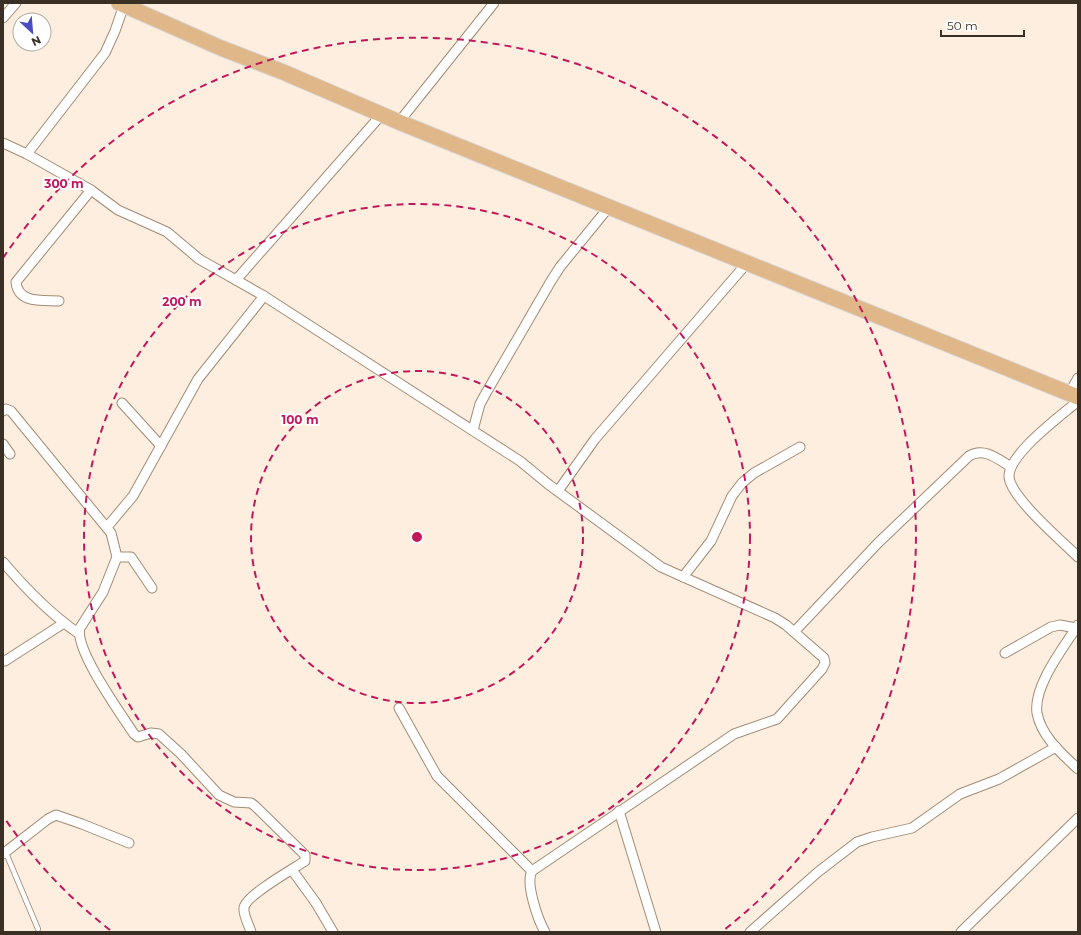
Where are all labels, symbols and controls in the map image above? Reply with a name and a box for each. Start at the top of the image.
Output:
north arrow [12,12,52,52]
scale bar [941,12,1024,38]
text: 50 m [947,18,978,33]
text: N [29,33,43,49]
text: 300 m [43,176,84,191]
text: 200 m [162,294,202,309]
text: 100 m [282,412,318,427]
centre of rings [410,530,424,544]

